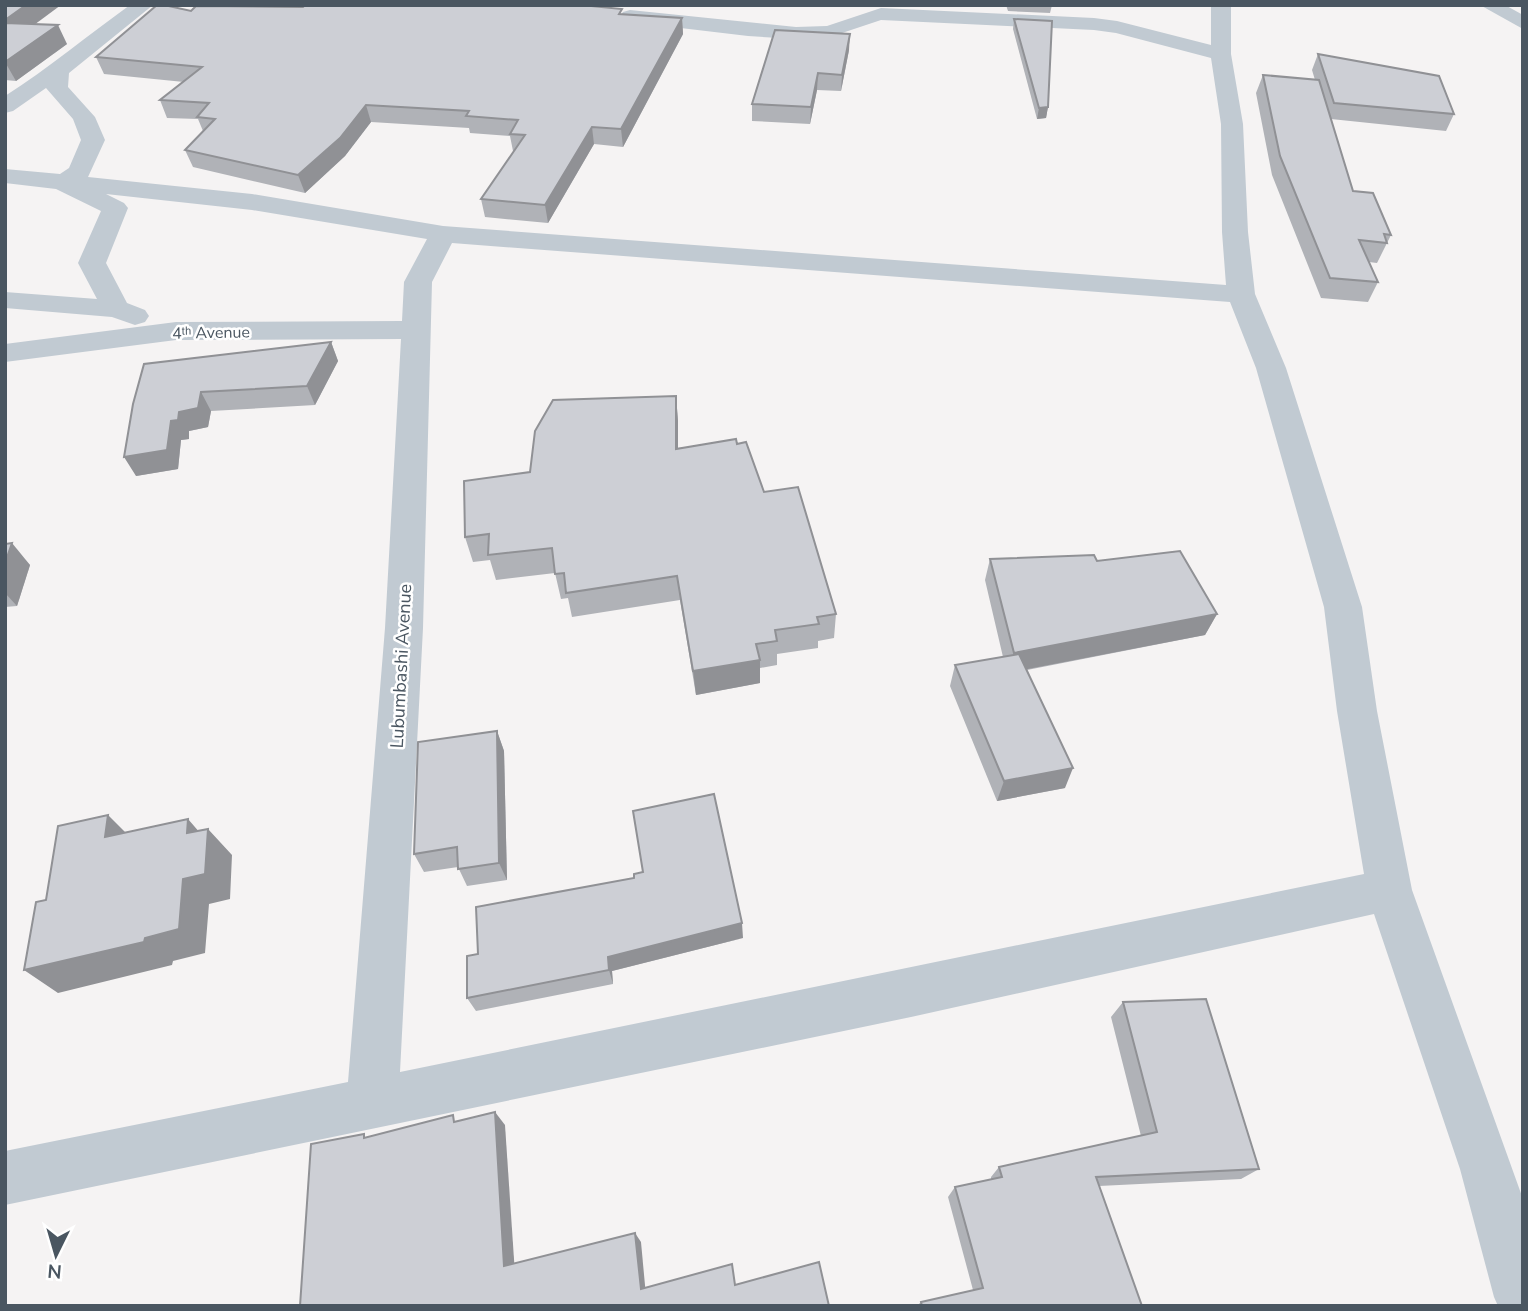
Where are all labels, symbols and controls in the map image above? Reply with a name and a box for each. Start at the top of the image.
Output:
street label: 4ᵗʰ Avenue [172,321,250,345]
street label: Lubumbashi Avenue [385,583,417,749]
north arrow [21,1220,91,1290]
text: N [46,1257,63,1285]

